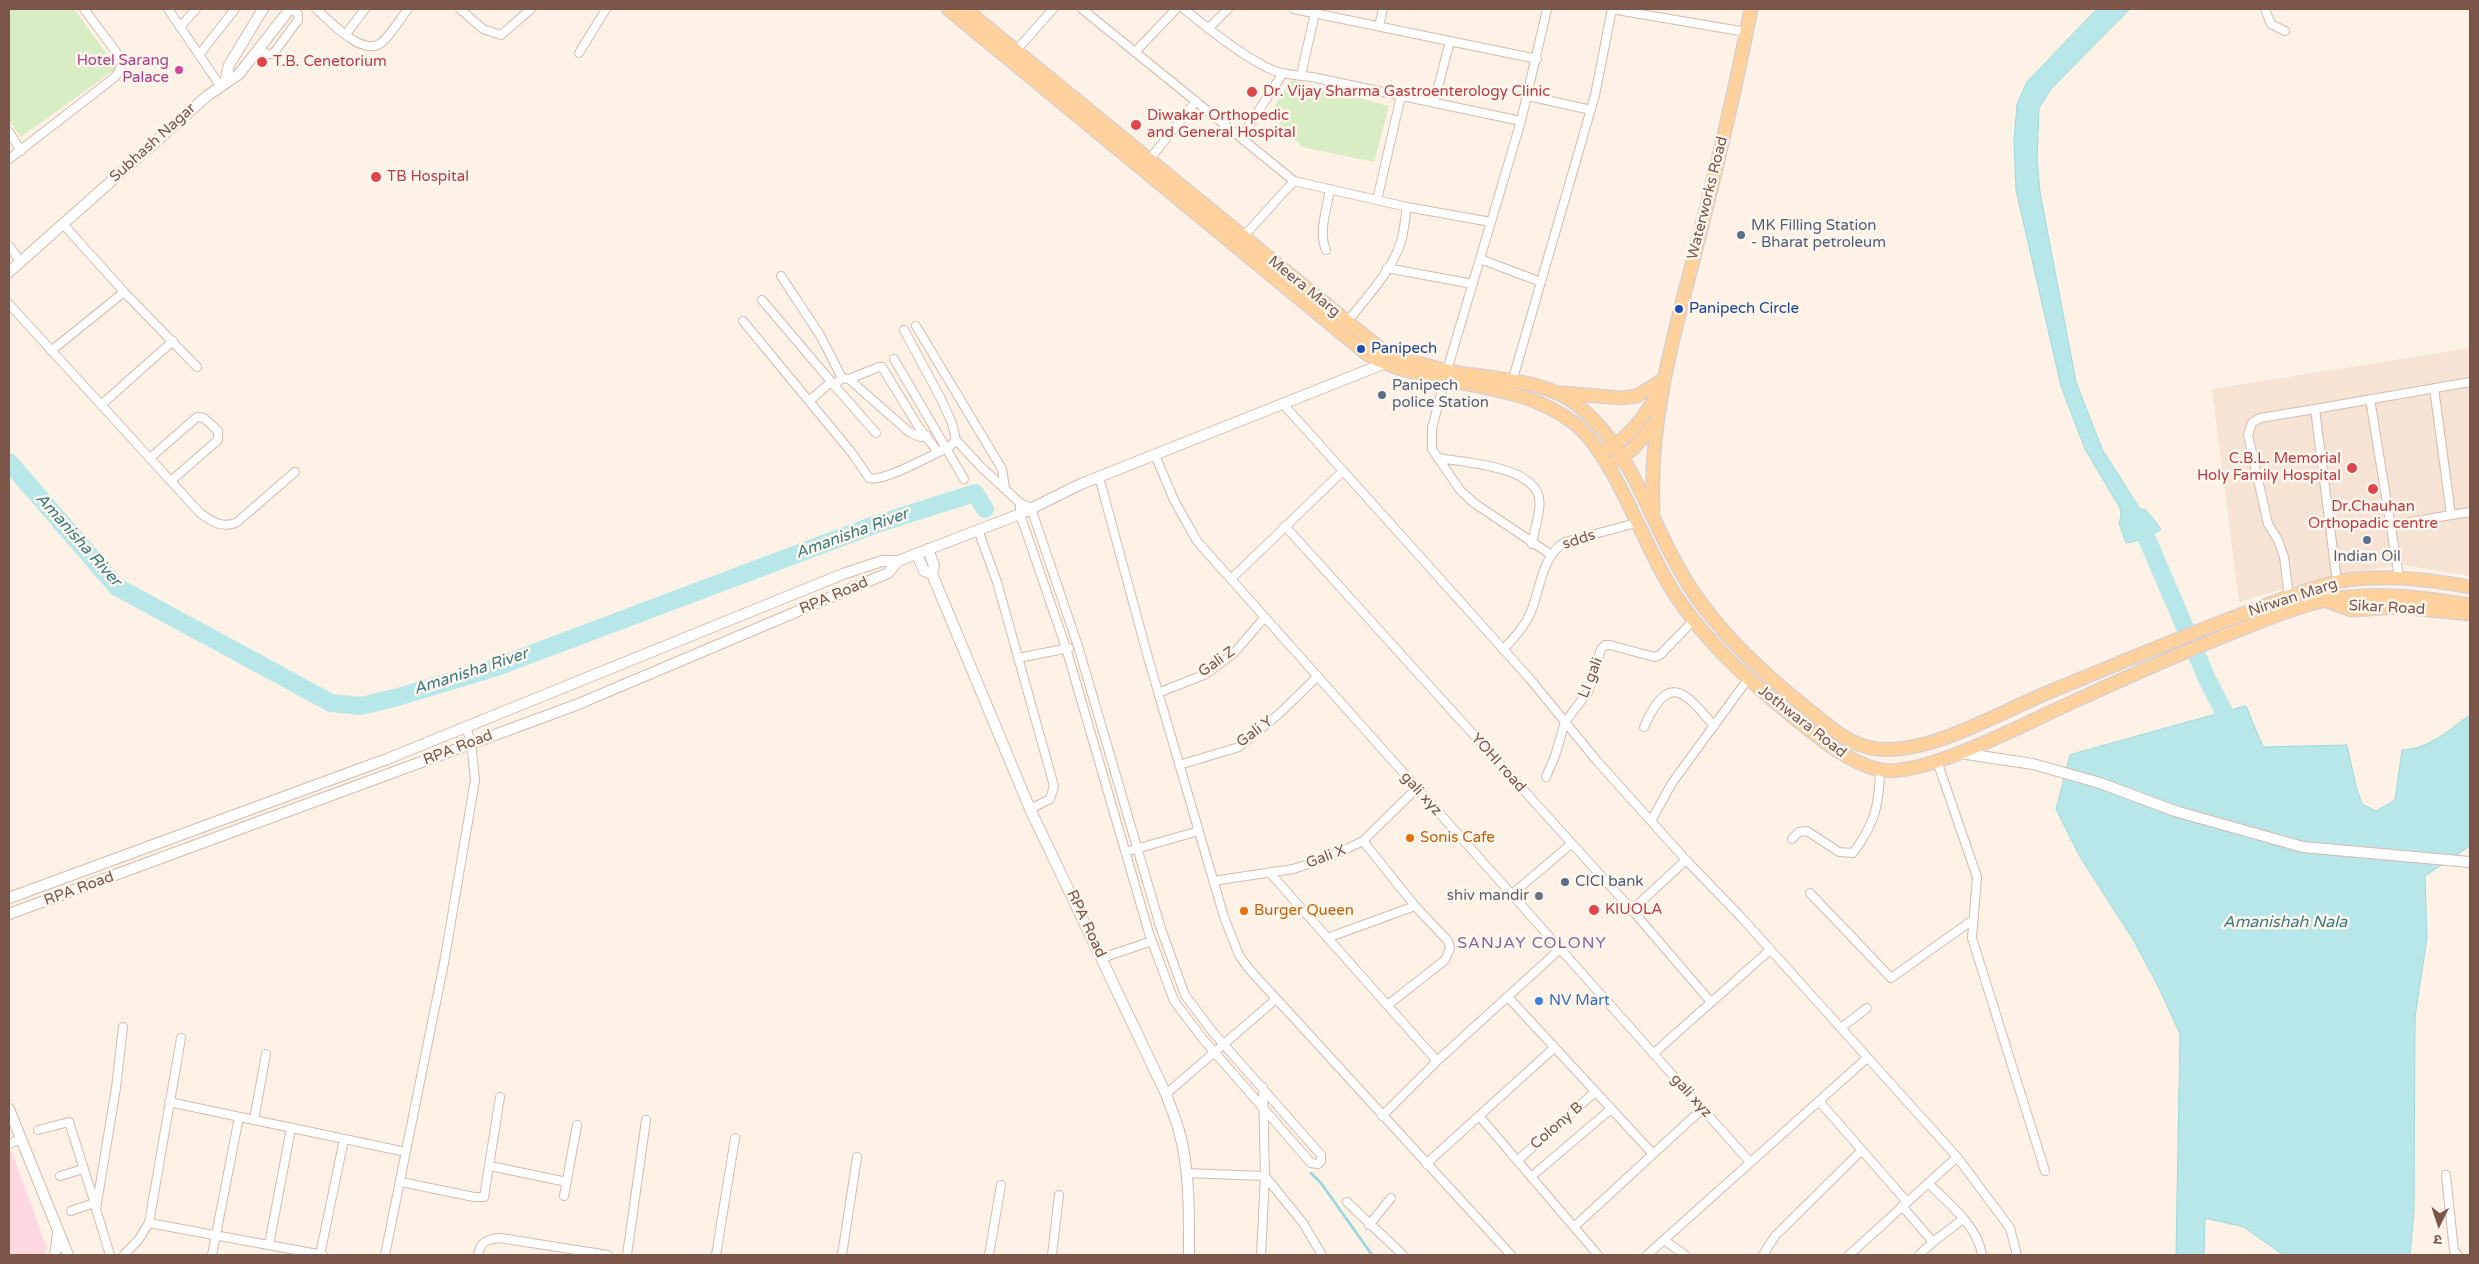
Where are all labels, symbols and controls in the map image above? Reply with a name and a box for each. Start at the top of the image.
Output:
place label: Hotel Sarang Palace [77,52,169,87]
place label: T.B. Cenetorium [273,53,387,71]
marker: T.B. Cenetorium [255,55,269,69]
marker: Hotel Sarang Palace [173,64,185,76]
place label: Dr. Vijay Sharma Gastroenterology Clinic [1263,83,1550,101]
marker: Dr. Vijay Sharma Gastroenterology Clinic [1245,85,1259,99]
street label: Subhash Nagar [106,100,200,186]
place label: Diwakar Orthopedic and General Hospital [1147,107,1296,142]
marker: Diwakar Orthopedic and General Hospital [1129,118,1143,132]
street label: Waterworks Road [1684,135,1732,261]
place label: TB Hospital [387,168,469,186]
marker: TB Hospital [369,170,383,184]
place label: MK Filling Station - Bharat petroleum [1751,217,1886,252]
marker: MK Filling Station - Bharat petroleum [1735,229,1747,241]
street label: Meera Marg [1264,253,1344,321]
place label: Panipech Circle [1689,300,1799,318]
marker: Panipech Circle [1673,303,1685,315]
place label: Panipech [1371,340,1437,358]
marker: Panipech [1355,343,1367,355]
place label: Panipech police Station [1392,377,1489,412]
marker: Panipech police Station [1376,389,1388,401]
place label: C.B.L. Memorial Holy Family Hospital [2197,450,2341,485]
marker: C.B.L. Memorial Holy Family Hospital [2345,461,2359,475]
marker: Dr.Chauhan Orthopadic centre [2366,482,2380,496]
water label: Amanisha River [31,489,125,591]
place label: Dr.Chauhan Orthopadic centre [2308,498,2438,533]
water label: Amanisha River [793,505,911,563]
street label: sdds [1560,526,1598,554]
marker: Indian Oil [2361,534,2373,546]
place label: Indian Oil [2333,548,2401,566]
street label: RPA Road [797,573,871,619]
street label: Nirwan Marg [2246,575,2340,621]
street label: Sikar Road [2348,597,2426,619]
street label: Gali Z [1195,643,1239,681]
water label: Amanisha River [412,645,530,699]
street label: LI gali [1575,655,1607,701]
street label: Jothwara Road [1754,682,1850,762]
street label: Gali Y [1233,713,1277,751]
street label: RPA Road [421,727,495,769]
street label: YOHI road [1467,730,1529,796]
street label: gali xyz [1397,768,1445,820]
place label: Sonis Cafe [1420,829,1495,847]
marker: Sonis Cafe [1404,832,1416,844]
street label: Gali X [1304,841,1348,873]
street label: RPA Road [42,868,116,910]
place label: CICI bank [1575,873,1644,891]
marker: CICI bank [1559,876,1571,888]
street label: RPA Road [1062,887,1110,961]
place label: shiv mandir [1447,887,1529,905]
marker: shiv mandir [1533,890,1545,902]
place label: KIUOLA [1605,901,1662,919]
place label: Burger Queen [1254,902,1354,920]
marker: KIUOLA [1587,903,1601,917]
marker: Burger Queen [1238,905,1250,917]
water label: Amanishah Nala [2223,913,2347,933]
district label: SANJAY COLONY [1456,934,1608,954]
place label: NV Mart [1549,992,1610,1010]
marker: NV Mart [1533,995,1545,1007]
street label: gali xyz [1667,1070,1715,1122]
street label: Colony B [1527,1098,1587,1154]
north arrow [2414,1199,2464,1249]
text: उ [2433,1231,2443,1248]

